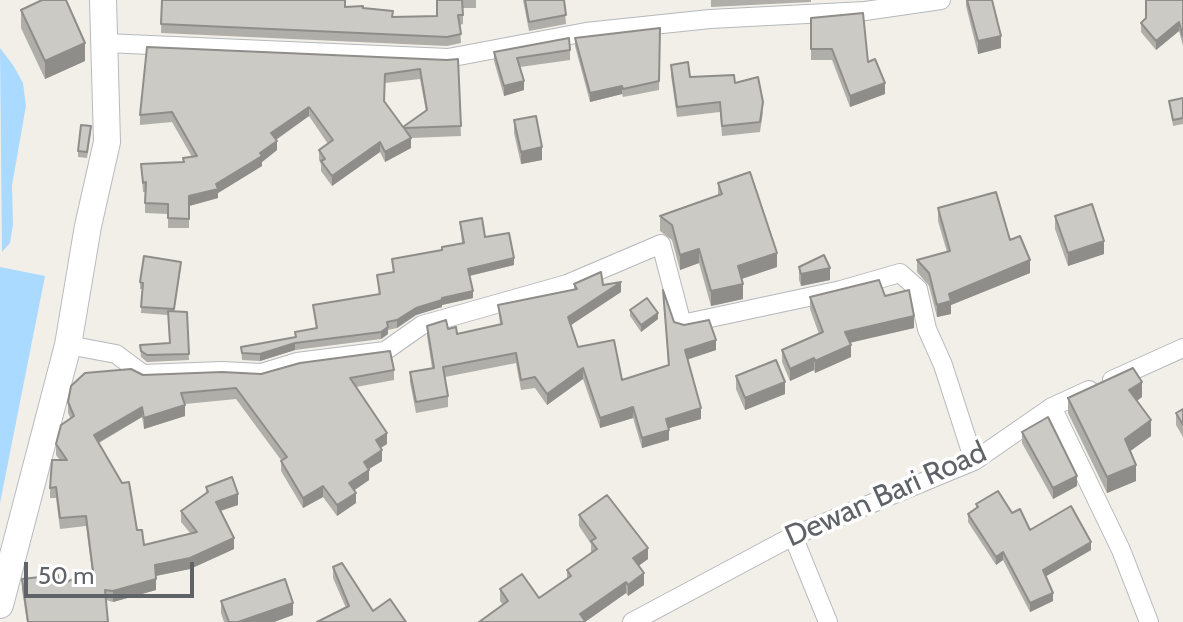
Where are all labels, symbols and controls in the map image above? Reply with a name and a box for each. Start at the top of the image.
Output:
street label: Dewan Bari Road [780,435,992,555]
scale bar [28,546,198,596]
text: 50 m [38,561,94,590]

